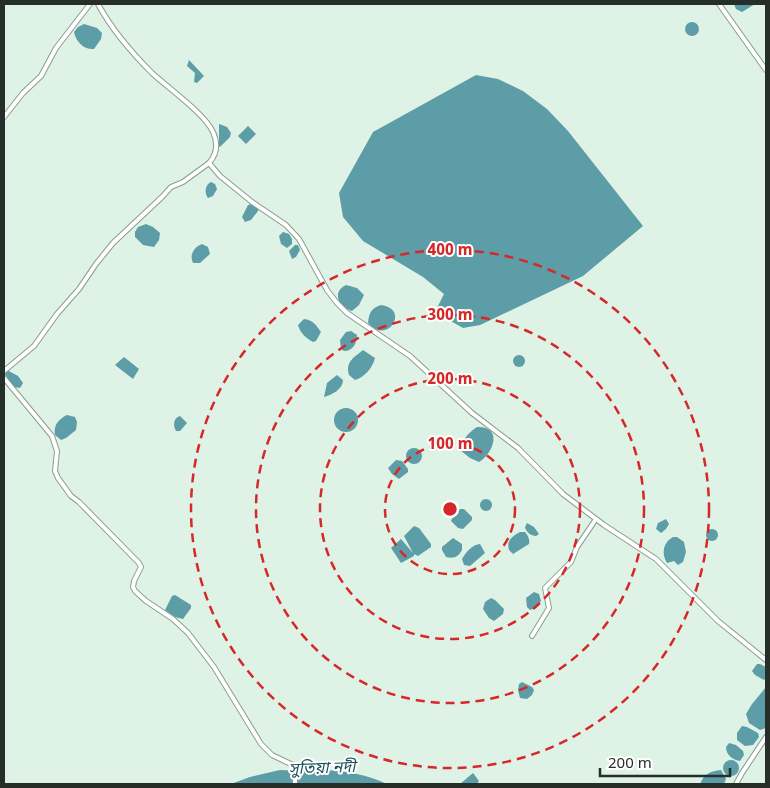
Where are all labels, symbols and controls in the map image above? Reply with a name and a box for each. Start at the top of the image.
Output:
text: 400 m [428,241,472,261]
text: 300 m [428,306,472,326]
text: 200 m [428,370,472,390]
text: 100 m [428,435,472,455]
centre of rings [441,500,459,518]
scale bar [600,746,730,778]
text: 200 m [608,754,652,774]
water label: সুতিয়া নদী [288,757,359,781]

